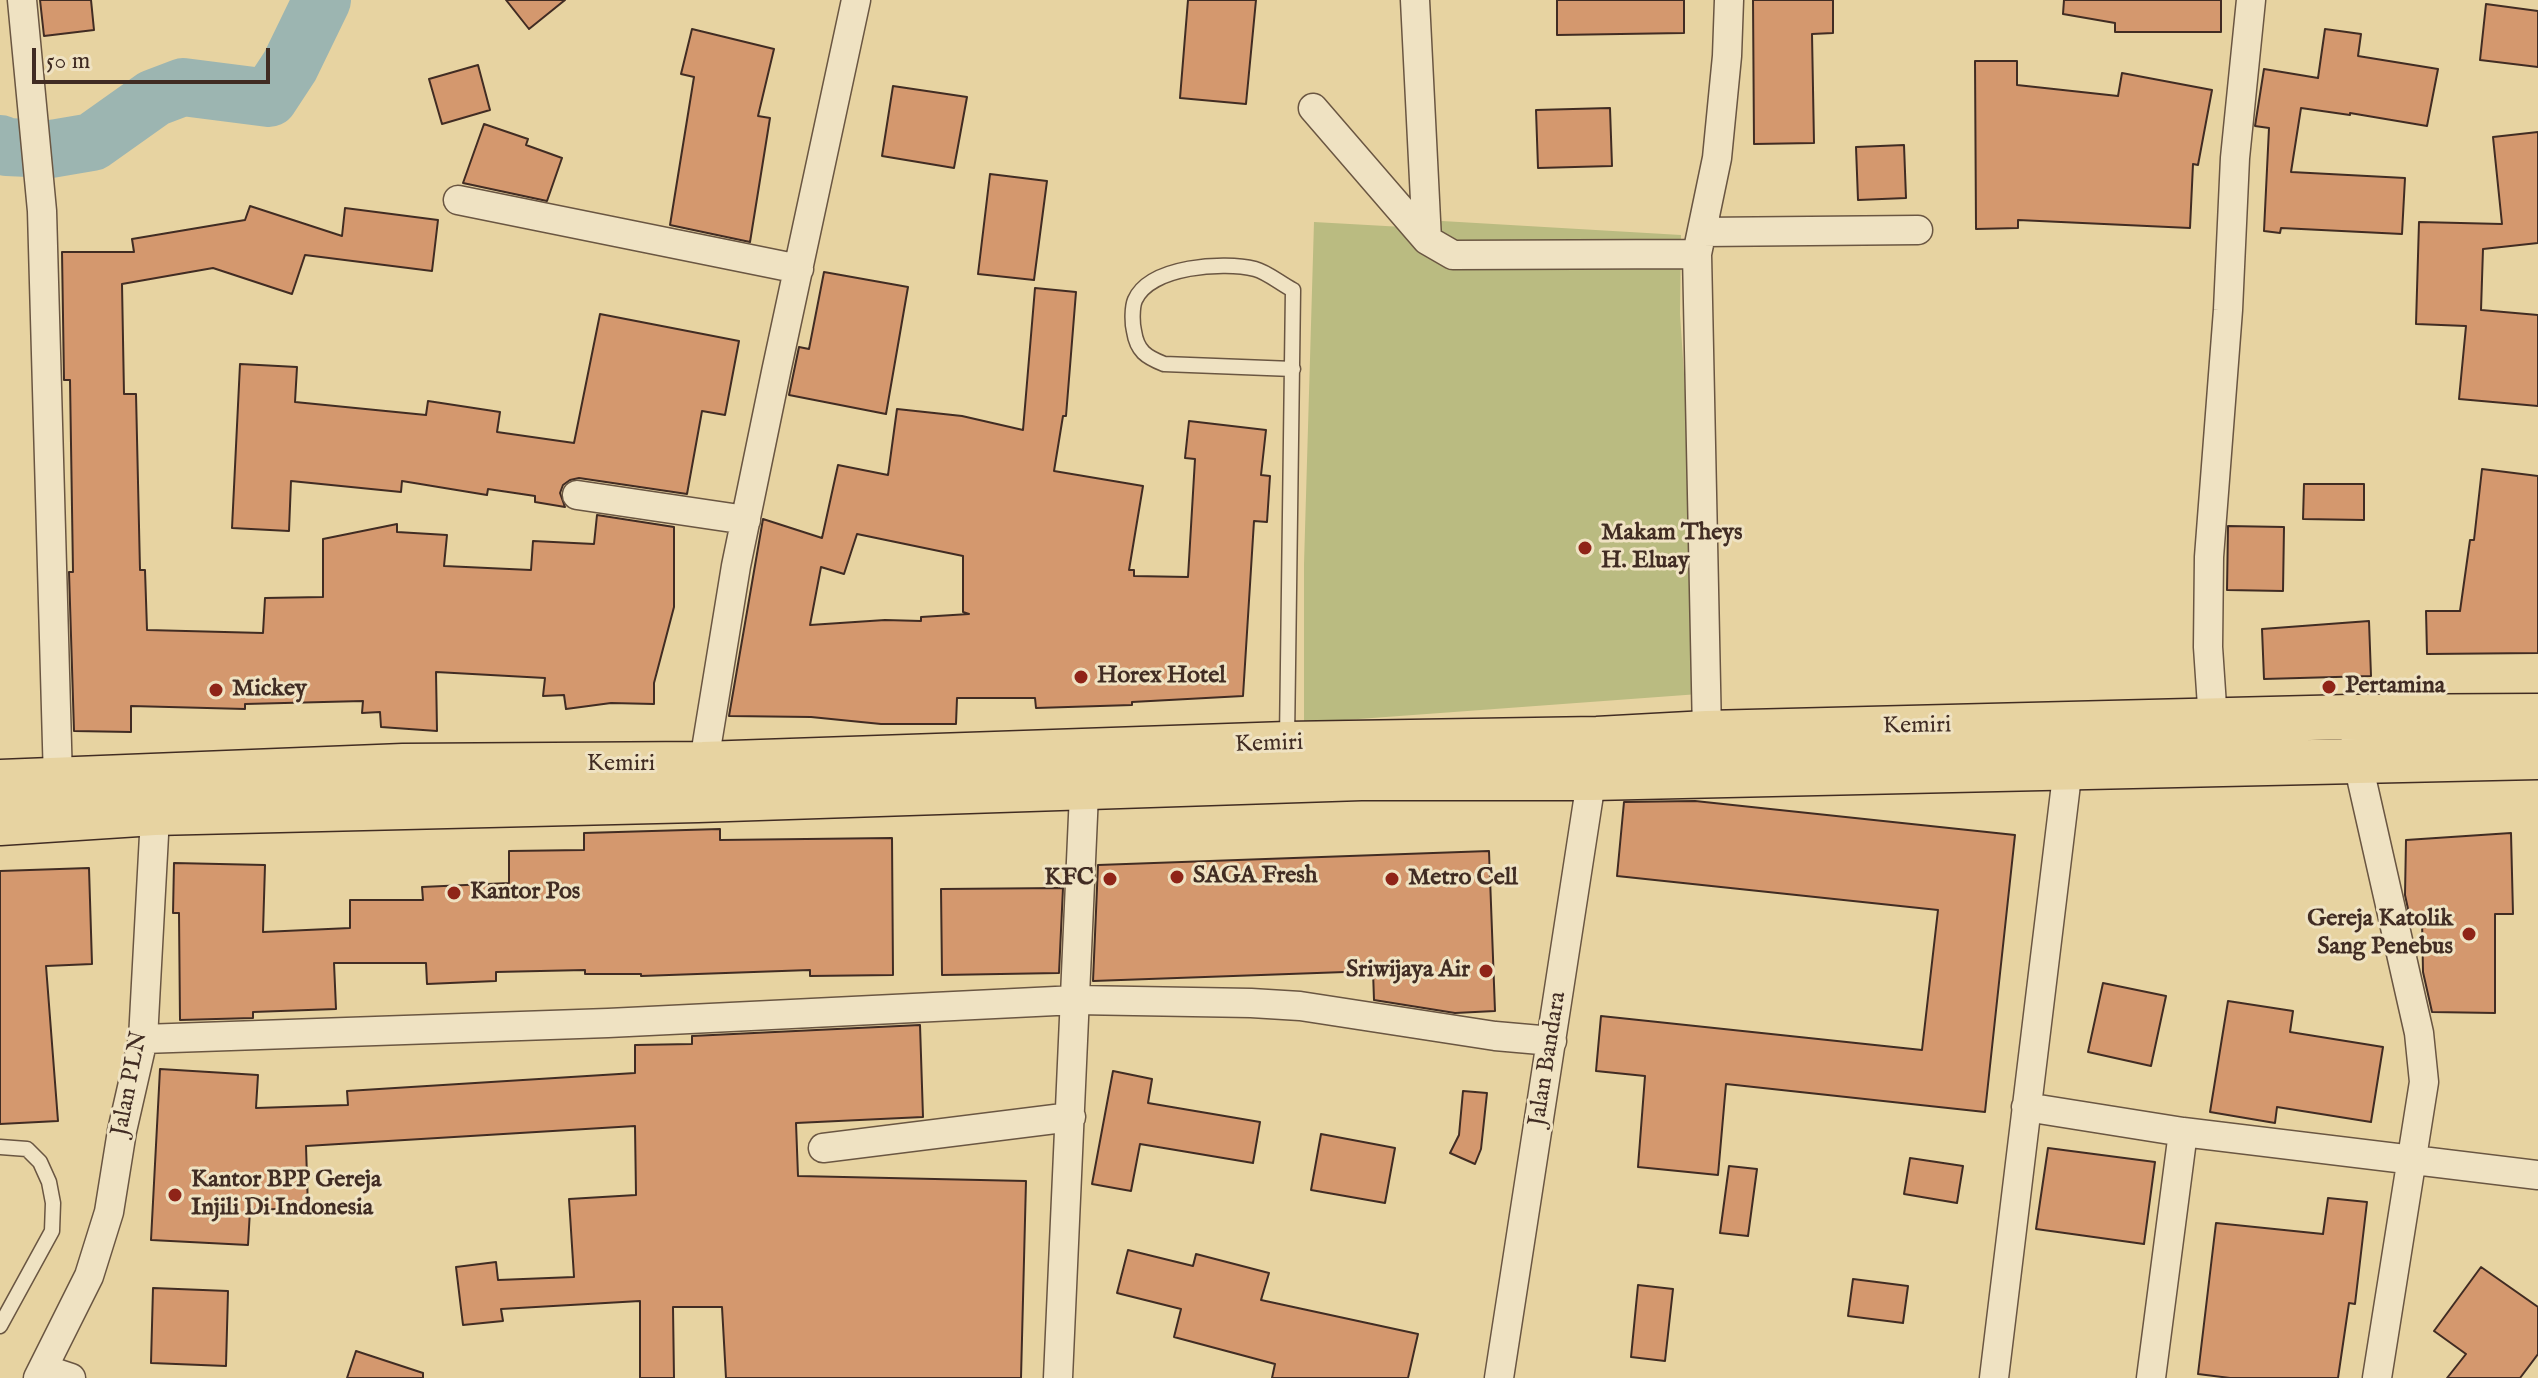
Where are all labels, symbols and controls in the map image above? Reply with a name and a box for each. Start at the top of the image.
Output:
scale bar [36,32,274,82]
text: 50 m [46,46,90,77]
place label: Makam Theys H. Eluay [1601,520,1742,576]
marker: Makam Theys H. Eluay [1576,539,1594,557]
place label: Horex Hotel [1097,663,1226,691]
marker: Horex Hotel [1072,668,1090,686]
place label: Pertamina [2345,673,2445,701]
place label: Mickey [232,676,307,704]
marker: Pertamina [2320,678,2338,696]
marker: Mickey [207,681,225,699]
street label: Kemiri [1882,712,1952,742]
street label: Kemiri [1234,729,1304,761]
street label: Kemiri [587,751,655,779]
place label: SAGA Fresh [1193,863,1318,891]
place label: KFC [1044,865,1094,893]
place label: Metro Cell [1408,865,1518,893]
marker: SAGA Fresh [1168,868,1186,886]
marker: KFC [1101,870,1119,888]
marker: Metro Cell [1383,870,1401,888]
place label: Kantor Pos [470,879,580,907]
marker: Kantor Pos [445,884,463,902]
place label: Gereja Katolik Sang Penebus [2307,906,2453,962]
marker: Gereja Katolik Sang Penebus [2460,925,2478,943]
place label: Sriwijaya Air [1346,957,1470,985]
marker: Sriwijaya Air [1477,962,1495,980]
street label: Jalan Bandara [1524,990,1574,1128]
street label: Jalan PLN [107,1029,155,1139]
place label: Kantor BPP Gereja Injili Di Indonesia [191,1167,381,1223]
marker: Kantor BPP Gereja Injili Di Indonesia [166,1186,184,1204]

